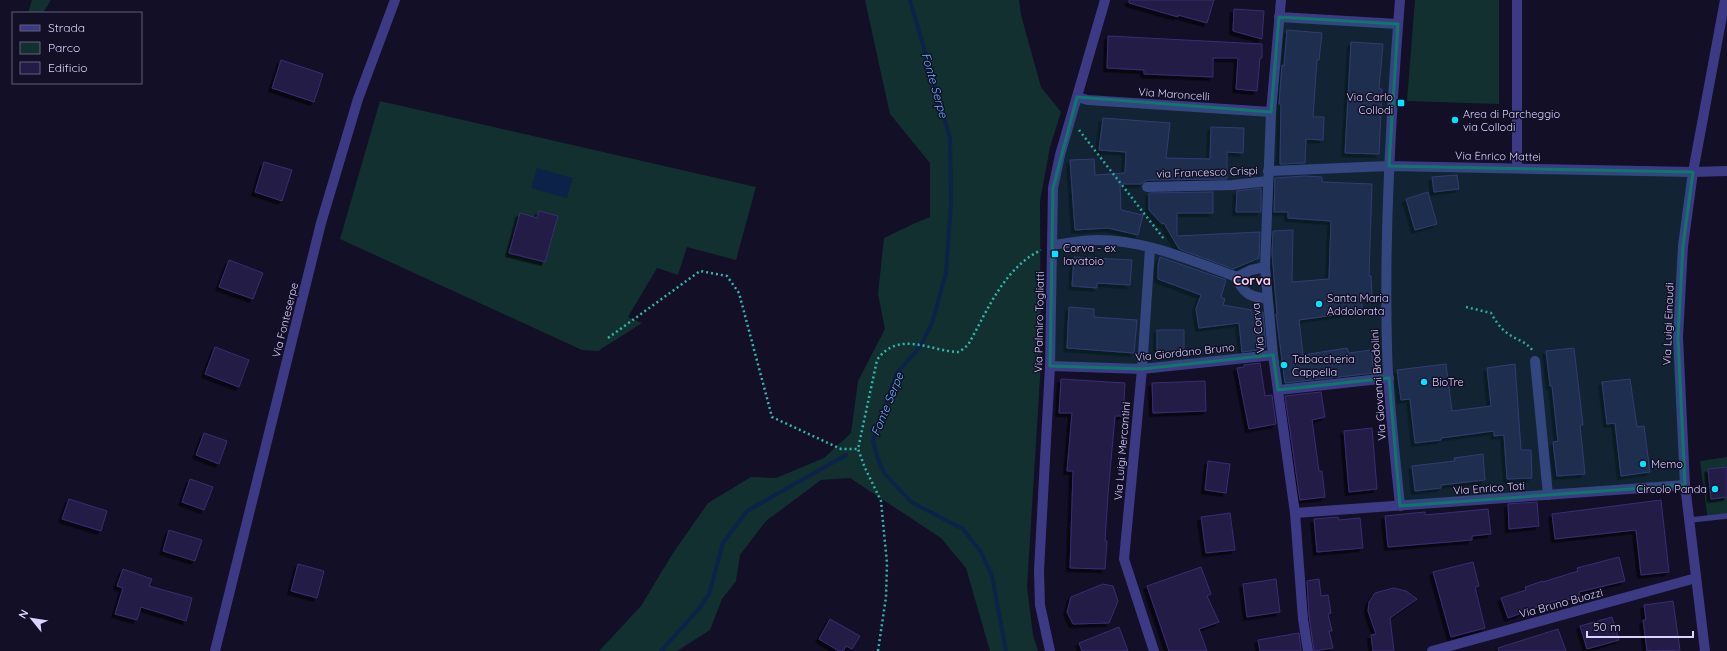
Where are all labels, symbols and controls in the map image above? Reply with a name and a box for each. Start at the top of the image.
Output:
legend [12,12,142,84]
text: Strada [48,20,85,35]
text: Parco [48,40,80,55]
water label: Fonte Serpe [919,51,952,120]
text: Edificio [48,60,88,75]
street label: Via Maroncelli [1138,85,1210,103]
place label: Via Carlo Collodi [1347,90,1393,117]
marker: Via Carlo Collodi [1396,98,1406,108]
place label: Area di Parcheggio via Collodi [1463,107,1560,134]
marker: Area di Parcheggio via Collodi [1450,115,1460,125]
street label: Via Enrico Mattei [1455,148,1541,164]
street label: via Francesco Crispi [1156,163,1258,181]
place label: Corva - ex lavatoio [1063,241,1116,268]
marker: Corva - ex lavatoio [1050,249,1060,259]
street label: Via Palmiro Togliatti [1031,271,1047,373]
district label: Corva [1233,272,1271,288]
street label: Via Fonteserpe [269,281,301,359]
street label: Via Luigi Einaudi [1660,282,1676,366]
place label: Santa Maria Addolorata [1327,291,1389,318]
marker: Santa Maria Addolorata [1314,299,1324,309]
street label: Via Corva [1248,302,1268,354]
street label: Via Giovanni Brodolini [1367,329,1389,441]
street label: Via Giordano Bruno [1135,340,1236,364]
place label: Tabaccheria Cappella [1292,352,1355,379]
marker: Tabaccheria Cappella [1279,360,1289,370]
water label: Fonte Serpe [867,369,907,438]
place label: BioTre [1432,375,1464,389]
marker: BioTre [1419,377,1429,387]
street label: Via Luigi Mercantini [1111,401,1133,501]
place label: Memo [1651,457,1683,471]
marker: Memo [1638,459,1648,469]
street label: Via Enrico Toti [1453,479,1525,497]
place label: Circolo Panda [1636,482,1707,496]
marker: Circolo Panda [1710,484,1720,494]
street label: Via Bruno Buozzi [1518,585,1604,621]
north arrow [12,599,52,639]
text: N [15,607,31,621]
scale bar [1587,613,1693,639]
text: 50 m [1593,619,1621,634]

